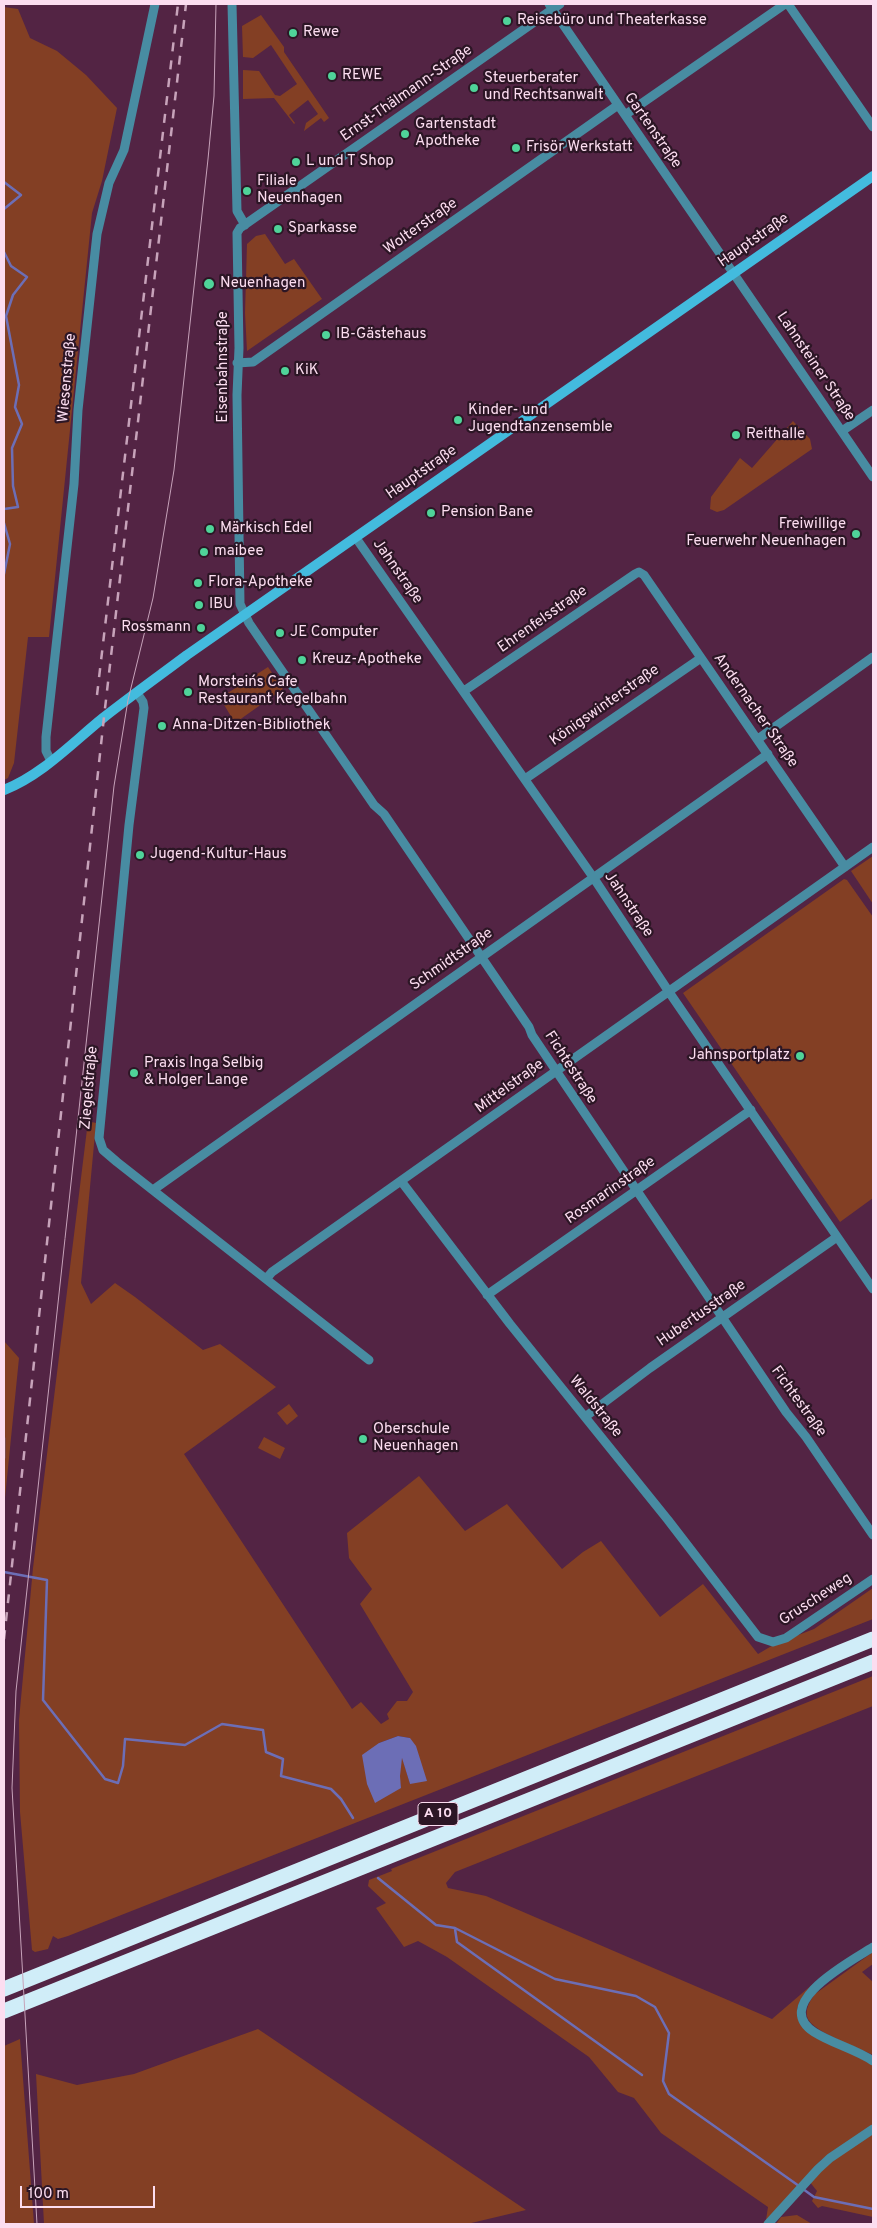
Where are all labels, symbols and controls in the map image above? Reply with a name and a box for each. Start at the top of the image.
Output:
place label: Reisebüro und Theaterkasse [517,12,707,30]
marker: Reisebüro und Theaterkasse [501,15,513,27]
place label: Rewe [303,24,339,42]
marker: Rewe [287,27,299,39]
street label: Ernst-Thälmann-Straße [338,42,476,146]
place label: REWE [342,67,382,85]
marker: REWE [326,70,338,82]
place label: Steuerberater und Rechtsanwalt [484,70,604,105]
marker: Steuerberater und Rechtsanwalt [468,82,480,94]
street label: Gartenstraße [619,90,685,172]
place label: Gartenstadt Apotheke [415,116,496,151]
marker: Gartenstadt Apotheke [399,128,411,140]
place label: Frisör Werkstatt [526,139,633,157]
marker: Frisör Werkstatt [510,142,522,154]
place label: L und T Shop [306,153,394,171]
marker: L und T Shop [290,156,302,168]
place label: Filiale Neuenhagen [257,173,342,208]
marker: Filiale Neuenhagen [241,185,253,197]
street label: Wolterstraße [381,195,461,259]
street label: Hauptstraße [715,210,793,272]
place label: Sparkasse [288,220,357,238]
marker: Sparkasse [272,223,284,235]
place label: Neuenhagen [220,275,305,293]
marker: Neuenhagen [202,277,216,291]
street label: Lahnsteiner Straße [772,309,858,425]
street label: Eisenbahnstraße [215,311,233,423]
place label: IB-Gästehaus [336,326,427,344]
marker: IB-Gästehaus [320,329,332,341]
street label: Wiesenstraße [55,333,81,423]
place label: KiK [295,362,319,380]
marker: KiK [279,365,291,377]
place label: Kinder- und Jugendtanzensemble [468,402,613,437]
marker: Kinder- und Jugendtanzensemble [452,414,464,426]
place label: Reithalle [746,426,805,444]
marker: Reithalle [730,429,742,441]
street label: Hauptstraße [383,442,461,504]
place label: Pension Bane [441,504,533,522]
marker: Pension Bane [425,507,437,519]
place label: Freiwillige Feuerwehr Neuenhagen [686,516,846,551]
place label: Märkisch Edel [220,520,312,538]
marker: Märkisch Edel [204,523,216,535]
marker: Freiwillige Feuerwehr Neuenhagen [850,528,862,540]
street label: Jahnstraße [368,536,426,608]
place label: maibee [214,543,264,561]
marker: maibee [198,546,210,558]
place label: Flora-Apotheke [208,574,313,592]
marker: Flora-Apotheke [192,577,204,589]
street label: Ehrenfelsstraße [495,582,591,658]
place label: IBU [209,596,233,614]
marker: IBU [193,599,205,611]
place label: Rossmann [121,619,191,637]
marker: Rossmann [195,622,207,634]
place label: JE Computer [290,624,378,642]
marker: JE Computer [274,627,286,639]
street label: Andernacher Straße [709,650,801,772]
place label: Kreuz-Apotheke [312,651,422,669]
marker: Kreuz-Apotheke [296,654,308,666]
street label: Königswinterstraße [547,661,663,751]
place label: Morstein´s Cafe Restaurant Kegelbahn [198,674,347,709]
marker: Morstein´s Cafe Restaurant Kegelbahn [182,686,194,698]
place label: Anna-Ditzen-Bibliothek [172,717,331,735]
marker: Anna-Ditzen-Bibliothek [156,720,168,732]
place label: Jugend-Kultur-Haus [150,846,287,864]
marker: Jugend-Kultur-Haus [134,849,146,861]
street label: Jahnstraße [600,869,656,941]
street label: Schmidtstraße [407,925,497,995]
street label: Fichtestraße [540,1028,600,1108]
street label: Ziegelstraße [77,1045,103,1131]
place label: Jahnsportplatz [688,1047,790,1065]
marker: Jahnsportplatz [794,1050,806,1062]
place label: Praxis Inga Selbig & Holger Lange [144,1055,263,1090]
street label: Mittelstraße [472,1056,548,1118]
marker: Praxis Inga Selbig & Holger Lange [128,1067,140,1079]
street label: Rosmarinstraße [563,1153,659,1229]
street label: Hubertusstraße [654,1277,750,1351]
street label: Fichtestraße [766,1363,830,1441]
street label: Waldstraße [565,1373,625,1441]
place label: Oberschule Neuenhagen [373,1421,458,1456]
marker: Oberschule Neuenhagen [357,1433,369,1445]
street label: Gruscheweg [776,1570,856,1630]
road number: A 10 [418,1802,458,1826]
scale bar [22,2176,158,2208]
text: 100 m [28,2185,69,2204]

